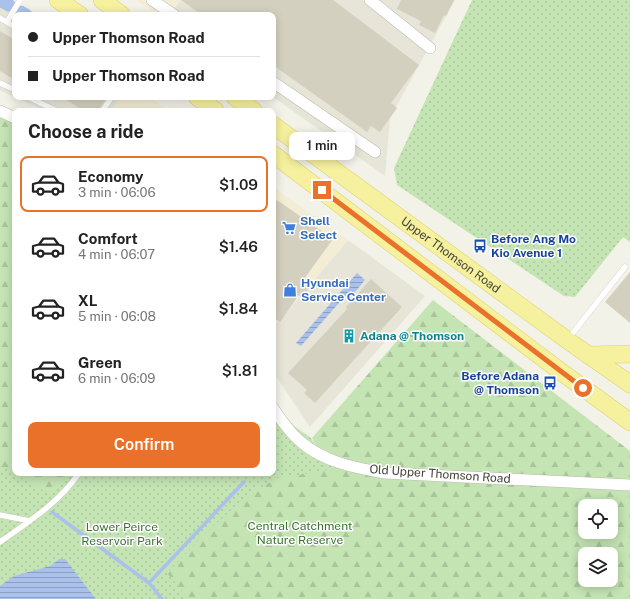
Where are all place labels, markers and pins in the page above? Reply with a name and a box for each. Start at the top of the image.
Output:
place label: Shell Select [300,214,337,242]
supermarket icon: Shell Select [281,220,297,236]
place label: Before Ang Mo Kio Avenue 1 [491,232,576,260]
bus stop icon: Before Ang Mo Kio Avenue 1 [472,238,488,254]
place label: Hyundai Service Center [301,276,386,304]
shop icon: Hyundai Service Center [282,282,298,298]
building icon: Adana @ Thomson [341,328,357,344]
place label: Adana @ Thomson [360,329,464,343]
place label: Before Adana @ Thomson [461,369,539,397]
bus stop icon: Before Adana @ Thomson [542,375,558,391]

